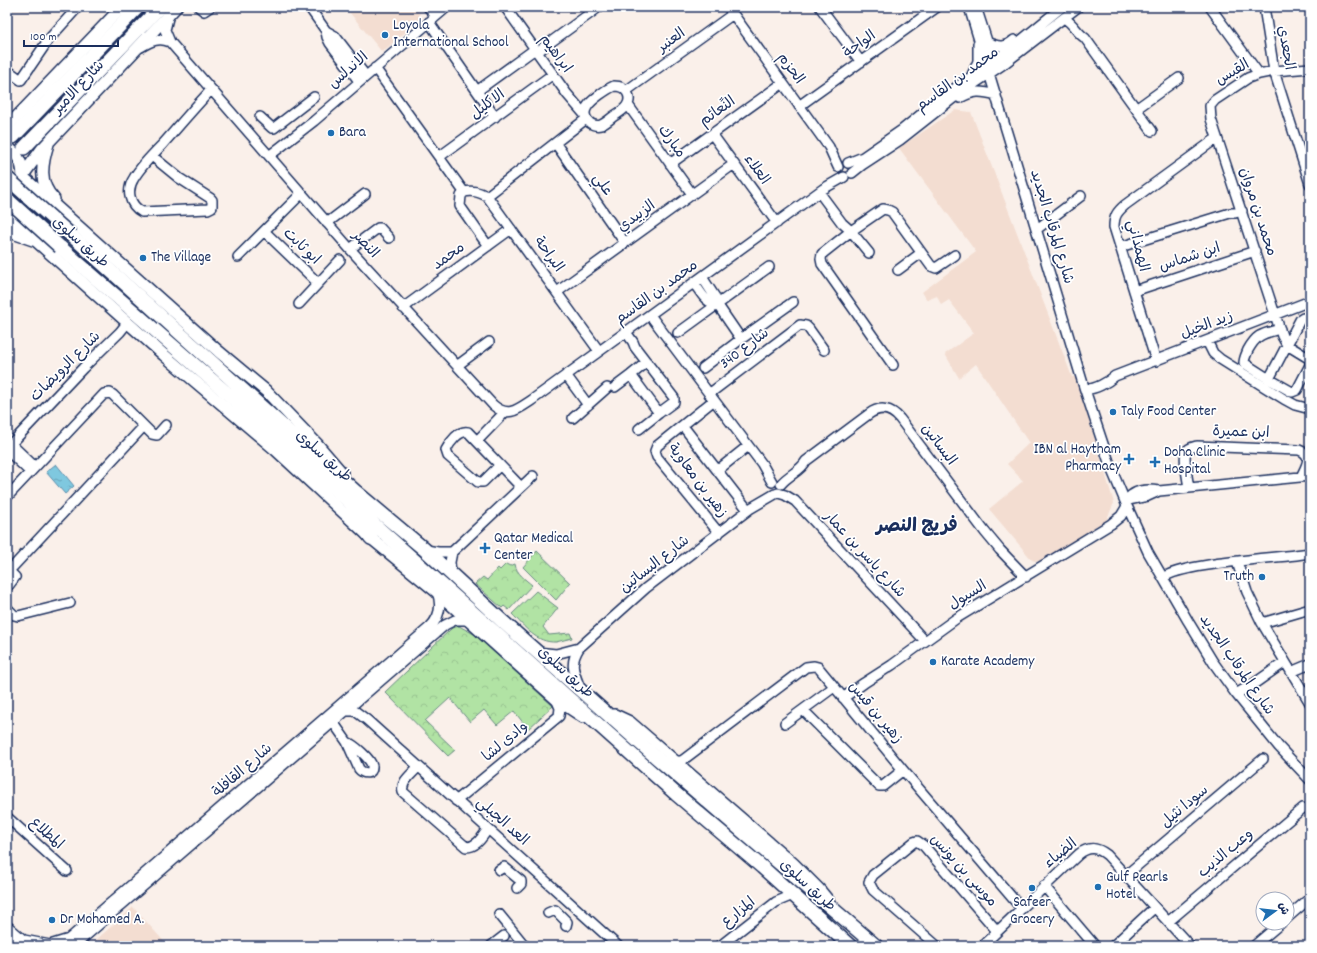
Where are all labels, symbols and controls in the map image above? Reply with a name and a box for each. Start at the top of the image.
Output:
place label: Loyola International School [393,15,509,54]
scale bar [24,22,118,48]
street label: العنبر [652,23,691,60]
street label: الجعدي [1270,24,1300,72]
street label: الواحة [839,25,881,65]
text: 100 m [30,29,57,46]
marker: Loyola International School [380,30,390,40]
street label: ابراهيم [533,30,577,78]
street label: محمد بن القاسم [912,42,1004,118]
street label: الاندلس [324,47,374,95]
street label: الحزم [771,49,809,89]
street label: القبس [1212,54,1254,92]
street label: شارع الامير [47,56,110,121]
street label: الاكليل [466,85,510,125]
street label: النًعائم [695,91,741,133]
street label: مبارك [652,121,690,163]
place label: Bara [339,122,367,144]
marker: Bara [326,128,336,138]
street label: العلاء [737,150,775,190]
street label: محمد بن مروان [1232,165,1282,259]
street label: شارع المرقاب الجديد [1023,167,1079,287]
street label: علي [586,169,618,201]
street label: الزبيدي [613,196,661,238]
street label: طريق سلوى [47,212,113,274]
street label: الهمذاني [1120,218,1154,274]
street label: ابو ثابت [277,223,325,271]
street label: النصر [345,225,384,264]
street label: البراحة [528,233,568,277]
street label: محمد [428,237,470,277]
street label: ابن شماس [1156,238,1224,278]
place label: The Village [151,247,212,269]
marker: The Village [138,253,148,263]
street label: محمد بن القاسم [611,255,703,331]
street label: زيد الخيل [1177,306,1237,346]
street label: شارع 340 [716,323,774,375]
street label: شارع الرويضات [26,327,106,407]
place label: Taly Food Center [1121,401,1217,423]
marker: Taly Food Center [1108,407,1118,417]
street label: البساتين [915,419,961,471]
street label: ابن عميرة [1212,421,1270,445]
street label: طريق سلوى [290,426,356,488]
street label: زهير بن معاوية [662,439,732,523]
place label: IBN al Haytham Pharmacy [1034,439,1122,478]
place label: Doha Clinic Hospital [1164,442,1225,481]
marker: IBN al Haytham Pharmacy [1124,454,1134,464]
marker: Doha Clinic Hospital [1149,456,1161,468]
street label: شارع ياسر بن عمار [817,506,910,603]
district label: فريج النصر [874,514,958,541]
place label: Qatar Medical Center [494,528,574,567]
street label: شارع البساتين [615,531,695,599]
marker: Qatar Medical Center [479,542,491,554]
place label: Truth [1224,566,1254,588]
marker: Truth [1257,572,1267,582]
street label: السيول [944,576,992,616]
street label: شارع المرقاب الجديد [1193,610,1279,720]
street label: طريق سلوى [532,642,598,704]
place label: Karate Academy [941,651,1035,673]
marker: Karate Academy [928,657,938,667]
street label: زهير بن قيس [842,677,908,749]
street label: وادى لشا [478,716,534,768]
street label: شارع القافلة [208,739,278,803]
street label: سودا نثيل [1156,780,1214,834]
street label: العد الجبلي [471,792,533,852]
street label: المطلاع [24,812,68,856]
street label: وعب الذيب [1193,824,1259,884]
street label: موسى بن يونس [924,830,1002,912]
street label: الضياء [1039,834,1083,874]
street label: طريق سلوى [774,855,840,917]
place label: Gulf Pearls Hotel [1106,867,1168,906]
marker: Gulf Pearls Hotel [1093,882,1103,892]
marker: Safeer Grocery [1027,883,1037,893]
north arrow [1255,891,1295,931]
street label: المزارع [717,892,761,934]
place label: Safeer Grocery [1010,892,1055,931]
text: ش [1273,901,1292,917]
place label: Dr Mohamed A. [60,909,144,931]
marker: Dr Mohamed A. [47,915,57,925]

